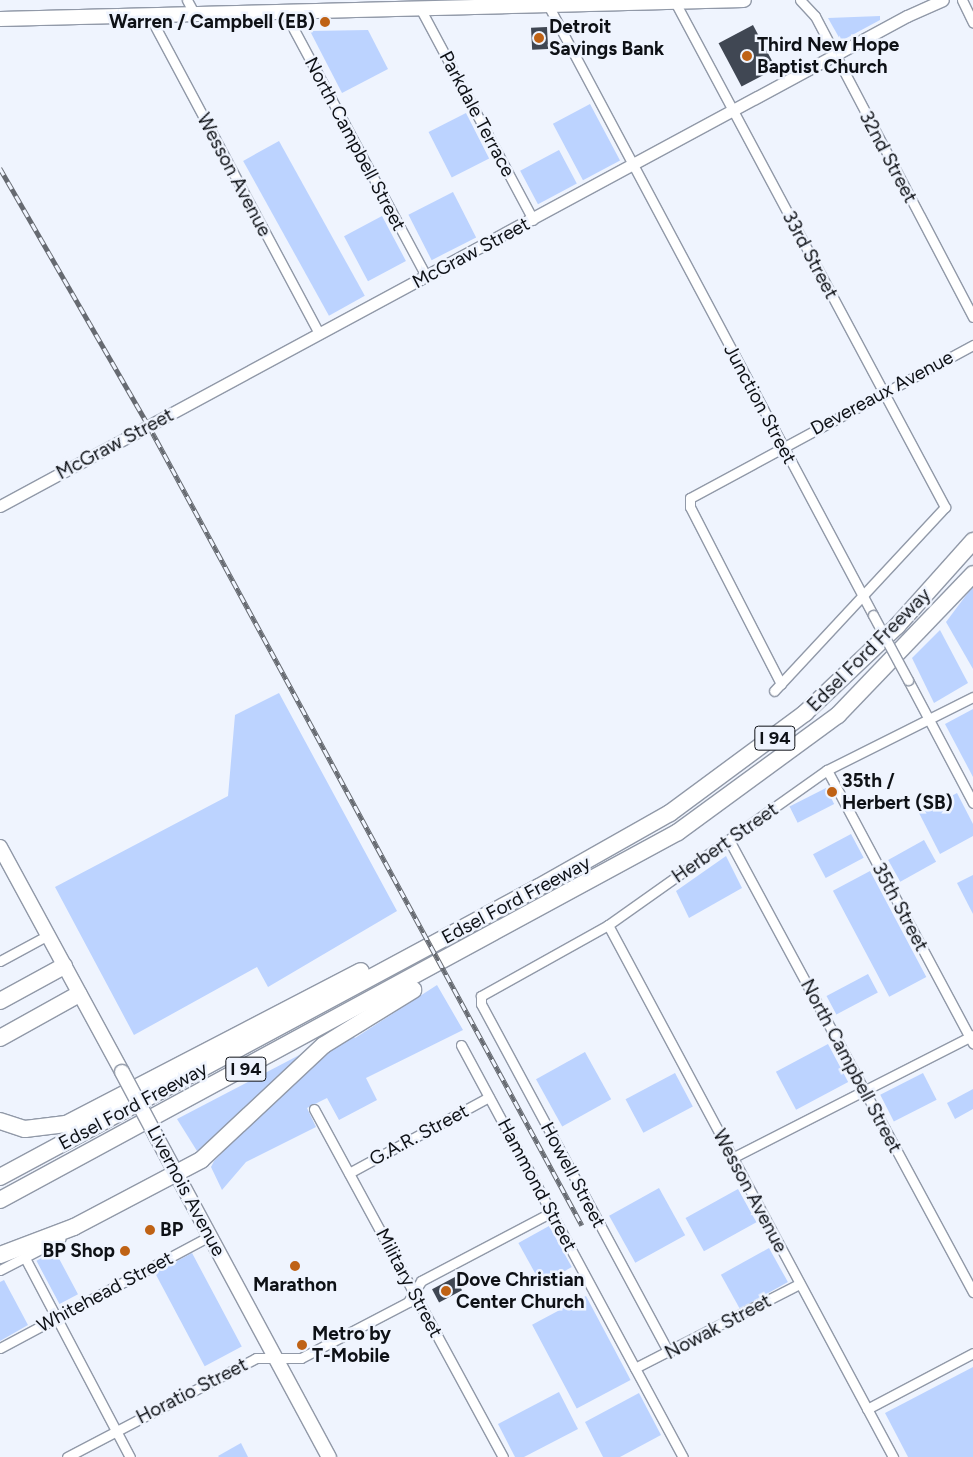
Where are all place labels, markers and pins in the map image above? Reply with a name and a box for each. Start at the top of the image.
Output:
place label: Warren / Campbell (EB) [109,11,315,33]
marker: Warren / Campbell (EB) [319,16,331,28]
place label: Detroit Savings Bank [549,16,664,60]
marker: Detroit Savings Bank [533,32,545,44]
place label: Third New Hope Baptist Church [757,34,899,78]
marker: Third New Hope Baptist Church [741,50,753,62]
place label: 35th / Herbert (SB) [842,770,953,814]
marker: 35th / Herbert (SB) [826,786,838,798]
place label: BP [160,1219,183,1241]
marker: BP [144,1224,156,1236]
place label: BP Shop [43,1240,115,1262]
marker: BP Shop [119,1245,131,1257]
marker: Marathon [289,1260,301,1272]
place label: Dove Christian Center Church [456,1269,585,1313]
place label: Marathon [253,1274,337,1296]
marker: Dove Christian Center Church [440,1285,452,1297]
place label: Metro by T-Mobile [312,1323,391,1367]
marker: Metro by T-Mobile [296,1339,308,1351]

